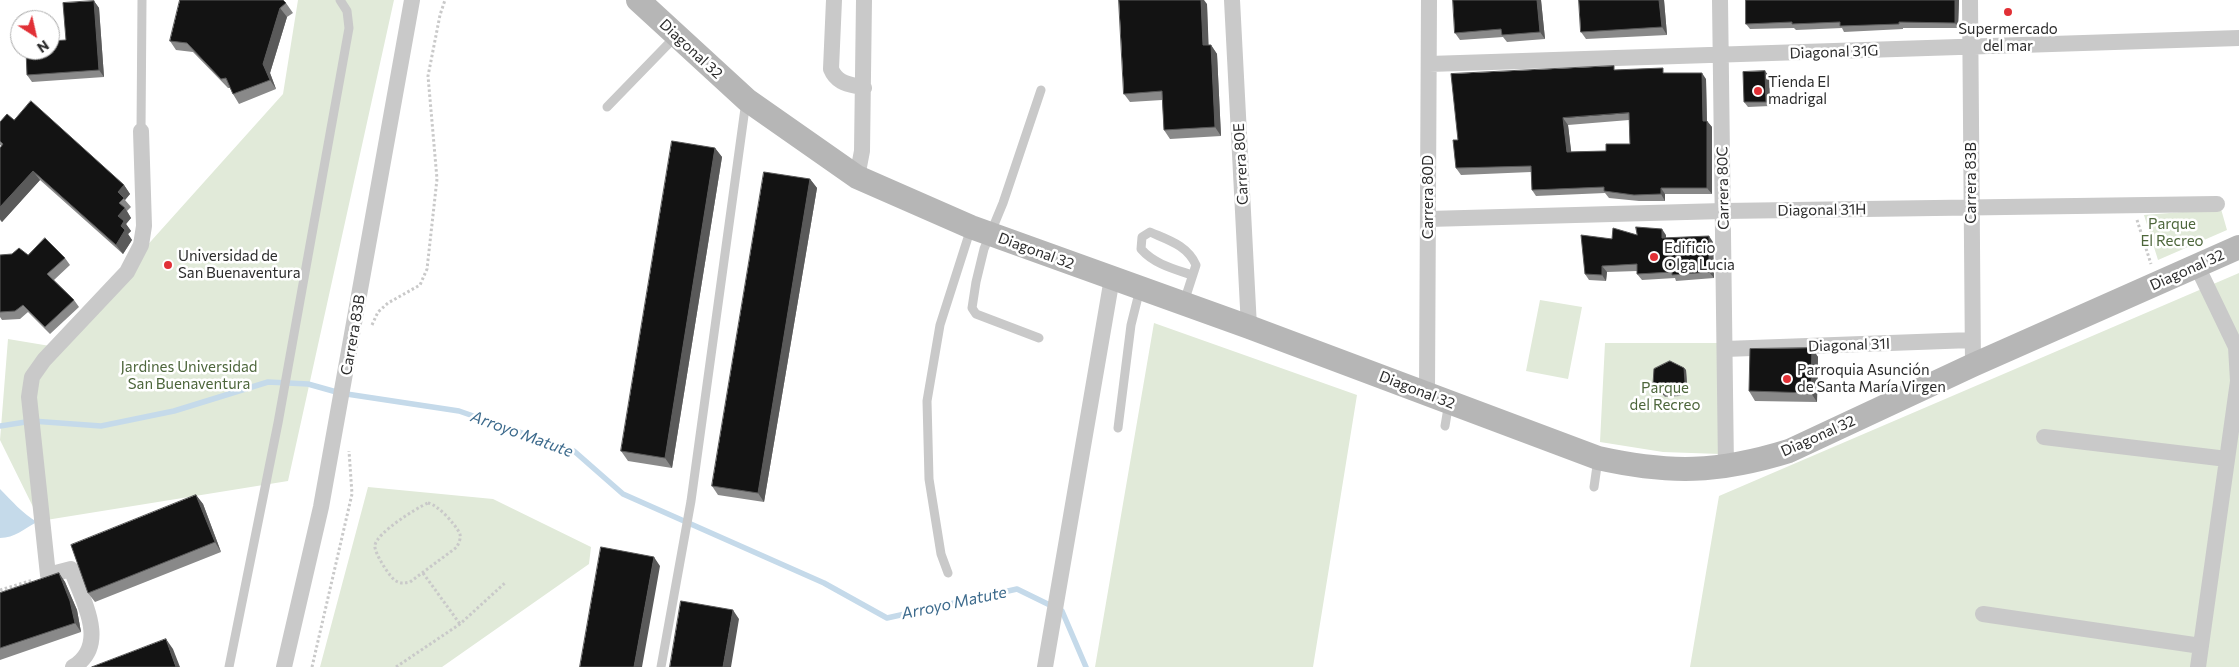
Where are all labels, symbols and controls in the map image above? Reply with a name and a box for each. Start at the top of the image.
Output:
marker: Supermercado del mar [2002,6,2014,18]
north arrow [10,10,60,60]
street label: Diagonal 32 [656,15,726,83]
place label: Supermercado del mar [1958,20,2058,55]
text: N [34,37,52,57]
street label: Diagonal 31G [1789,41,1879,63]
place label: Tienda El madrigal [1768,73,1830,108]
marker: Tienda El madrigal [1752,85,1764,97]
street label: Carrera 80E [1230,123,1252,205]
street label: Carrera 83B [1962,142,1980,224]
street label: Carrera 80C [1713,146,1733,230]
street label: Carrera 80D [1419,155,1437,239]
street label: Diagonal 31H [1777,200,1867,220]
park label: Parque El Recreo [2140,215,2204,250]
street label: Diagonal 32 [996,229,1076,273]
place label: Edificio Olga Lucia [1664,239,1735,274]
street label: Diagonal 32 [2147,246,2227,294]
place label: Universidad de San Buenaventura [178,247,301,282]
marker: Edificio Olga Lucia [1648,251,1660,263]
marker: Universidad de San Buenaventura [162,259,174,271]
street label: Carrera 83B [337,293,369,377]
street label: Diagonal 31I [1808,335,1890,355]
park label: Jardines Universidad San Buenaventura [121,358,257,393]
place label: Parroquia Asunción de Santa María Virgen [1797,361,1946,396]
street label: Diagonal 32 [1377,367,1457,413]
marker: Parroquia Asunción de Santa María Virgen [1781,373,1793,385]
park label: Parque del Recreo [1630,379,1700,414]
water label: Arroyo Matute [468,407,576,461]
street label: Diagonal 32 [1778,412,1858,460]
water label: Arroyo Matute [900,582,1008,624]

